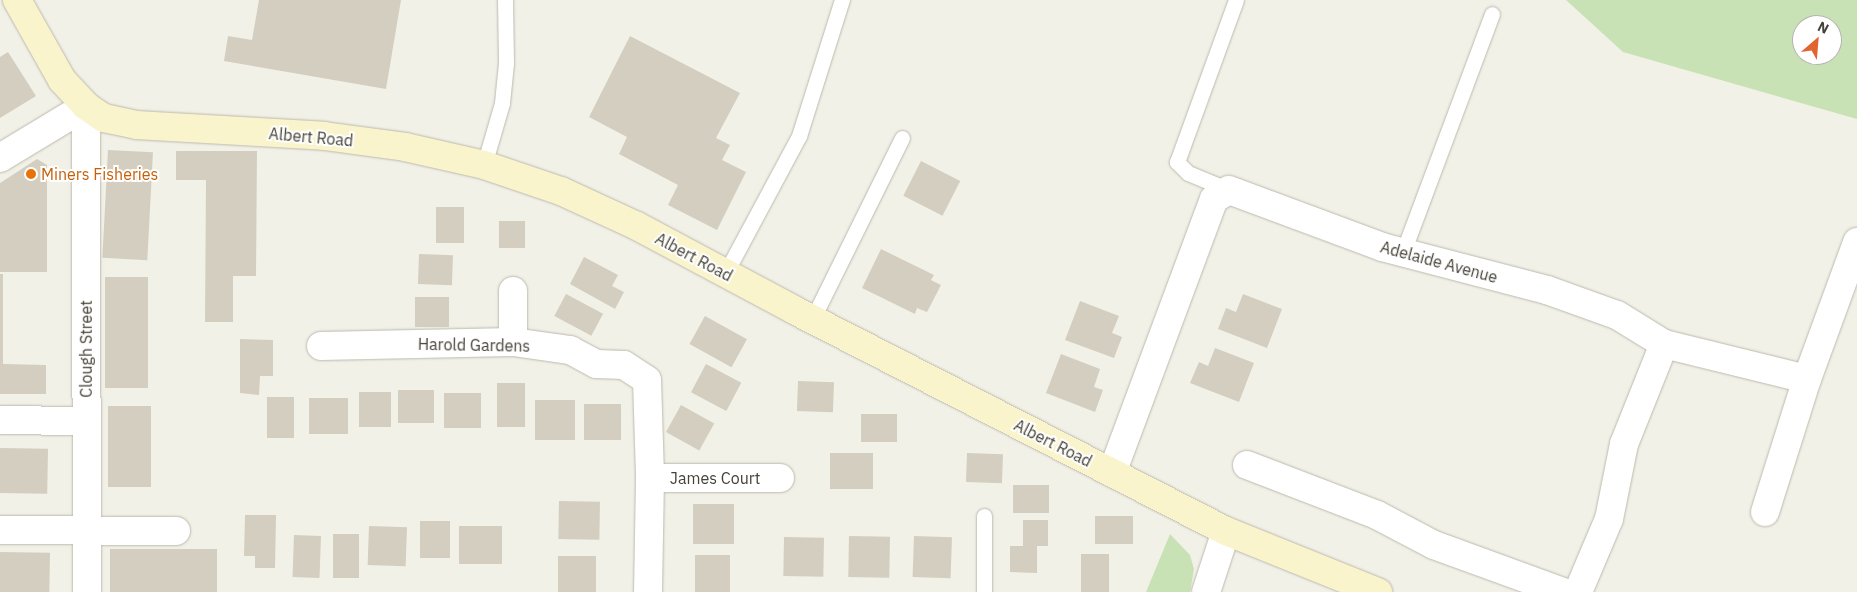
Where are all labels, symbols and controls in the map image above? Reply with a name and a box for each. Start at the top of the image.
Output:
north arrow [1792,15,1842,65]
text: N [1815,17,1832,38]
street label: Albert Road [268,124,354,150]
place label: Miners Fisheries [41,164,158,184]
marker: Miners Fisheries [25,168,37,180]
street label: Albert Road [652,229,736,285]
street label: Adelaide Avenue [1378,237,1500,287]
street label: Clough Street [76,300,96,398]
street label: Harold Gardens [418,334,530,356]
street label: Albert Road [1011,415,1095,471]
street label: James Court [670,468,760,488]

